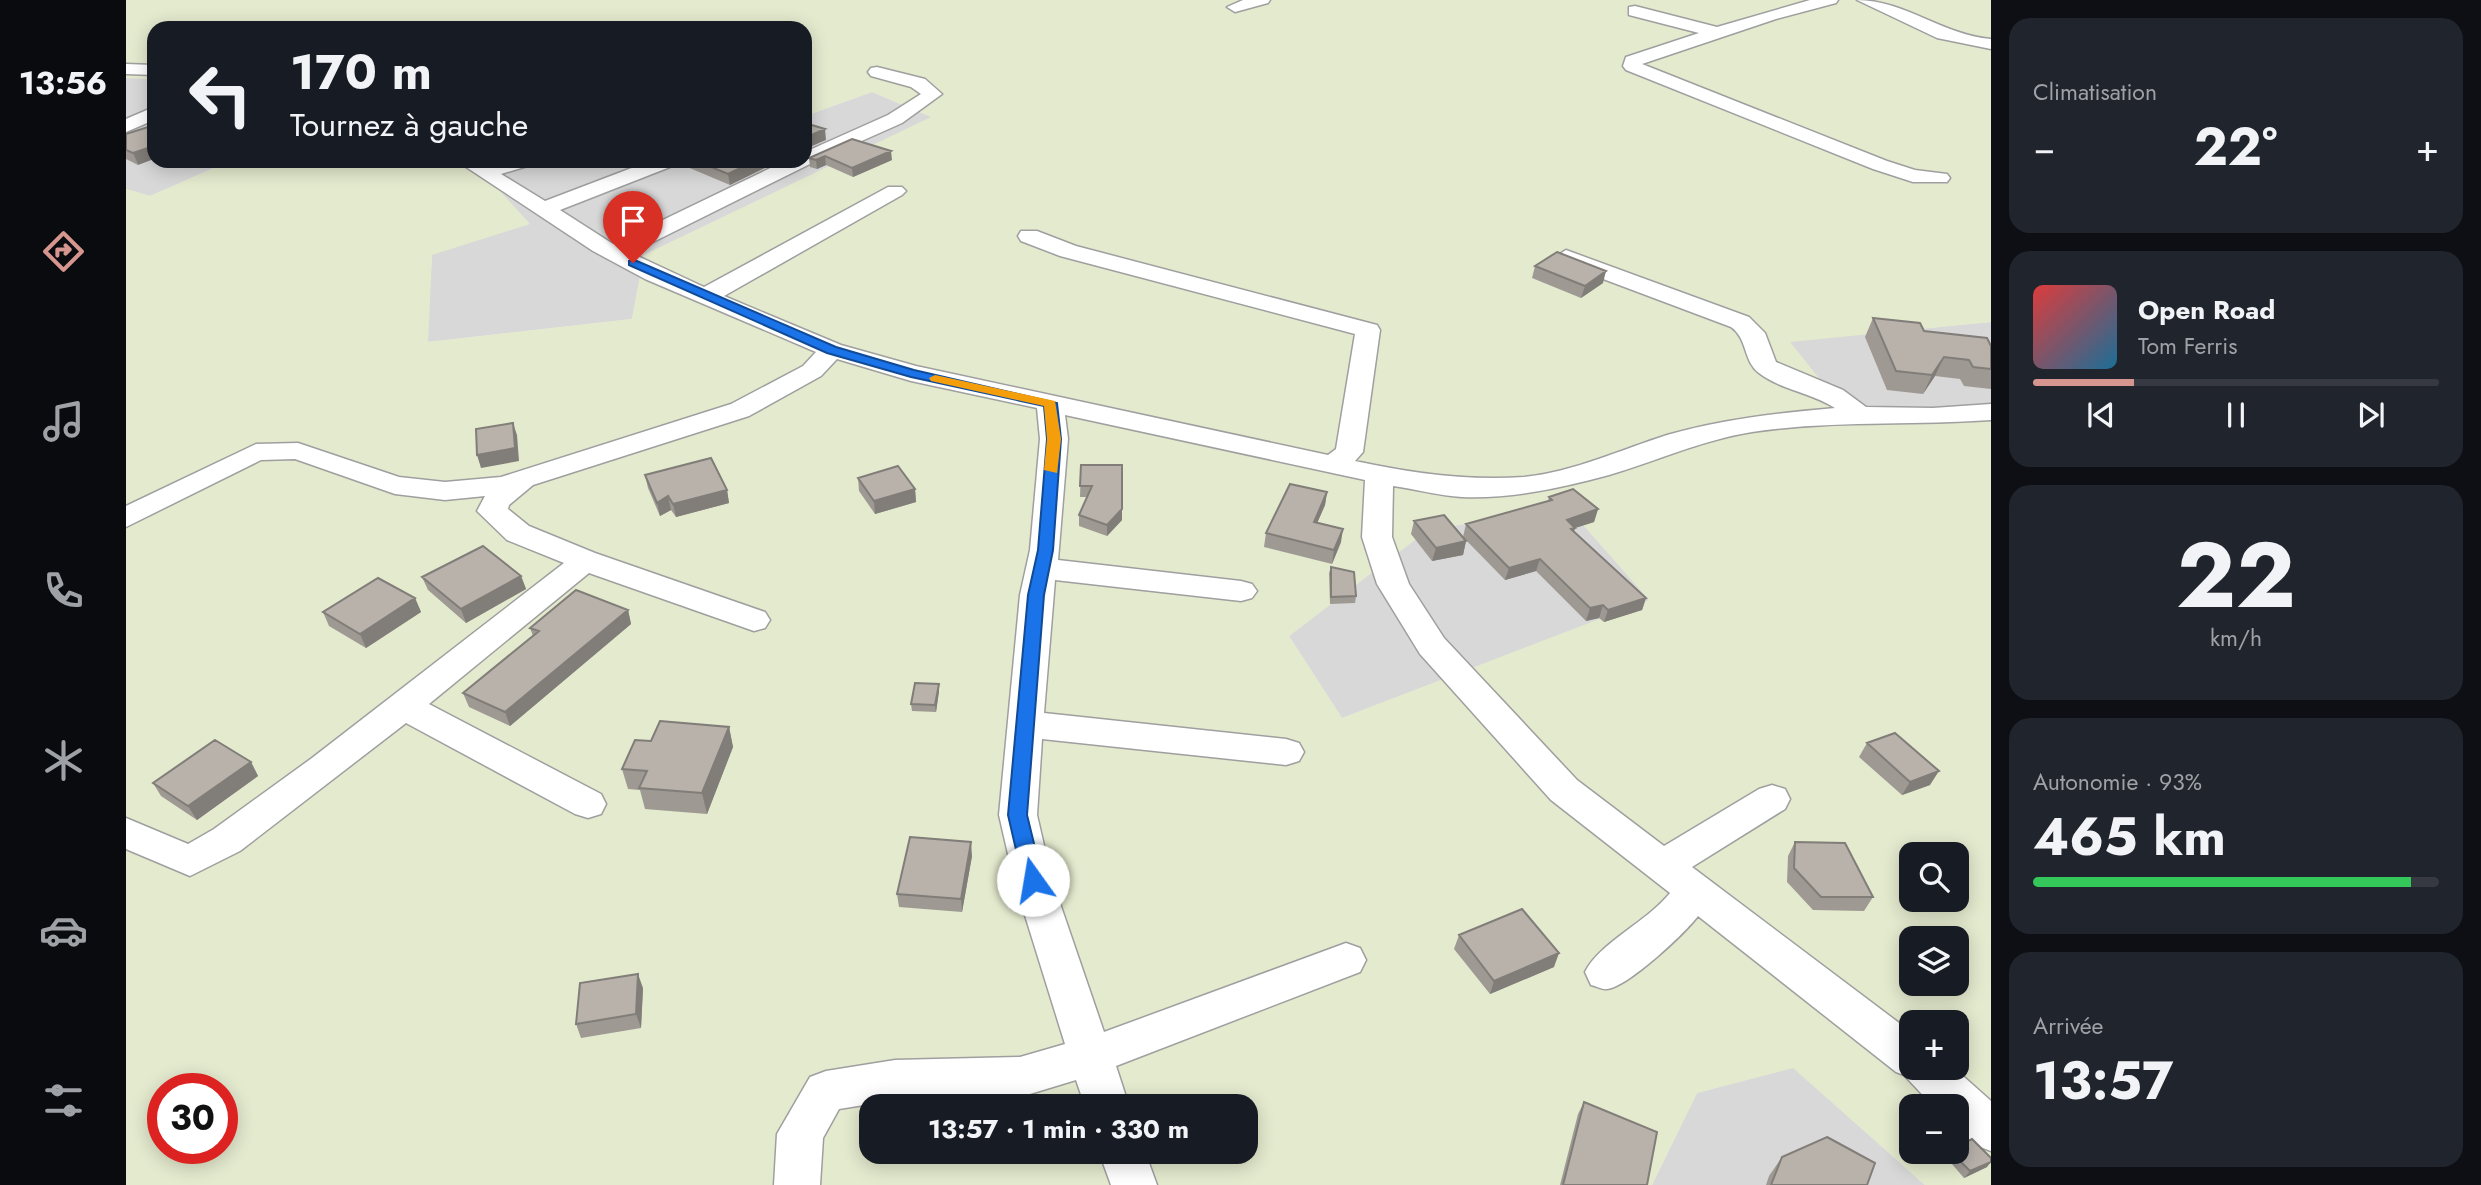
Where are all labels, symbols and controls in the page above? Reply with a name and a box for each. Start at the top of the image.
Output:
text: 170 m [290,37,432,107]
icon: left [175,49,266,140]
text: 13:56 [19,60,107,106]
text: Climatisation [2033,75,2157,109]
text: Tournez à gauche [290,102,528,148]
text: 22° [2194,109,2277,185]
text: − [2033,120,2055,175]
text: + [2416,120,2439,175]
pin [603,191,663,263]
icon: arrive [614,202,652,240]
icon: directions [39,227,88,276]
text: Open Road [2138,291,2275,329]
text: Tom Ferris [2138,329,2237,363]
icon: previous [2082,396,2120,434]
icon: pause [2217,396,2255,434]
icon: next [2352,396,2390,434]
icon: music [39,397,88,446]
text: 22 [2176,510,2296,641]
icon: phone [39,566,88,615]
text: km/h [2210,621,2262,655]
icon: climate [39,736,88,785]
text: Autonomie · 93% [2033,765,2202,799]
text: 465 km [2033,799,2226,875]
map controls [1899,842,1969,1164]
button: search [1899,842,1969,912]
position arrow [996,843,1070,917]
icon: car [39,906,88,955]
button: layers [1899,926,1969,996]
text: Arrivée [2033,1009,2103,1043]
button: + [1899,1010,1969,1080]
text: 13:57 [2033,1043,2173,1119]
speed limit sign: 30 [147,1073,238,1164]
icon: filters [39,1076,88,1125]
button: − [1899,1094,1969,1164]
text: 13:57 · 1 min · 330 m [928,1110,1189,1148]

